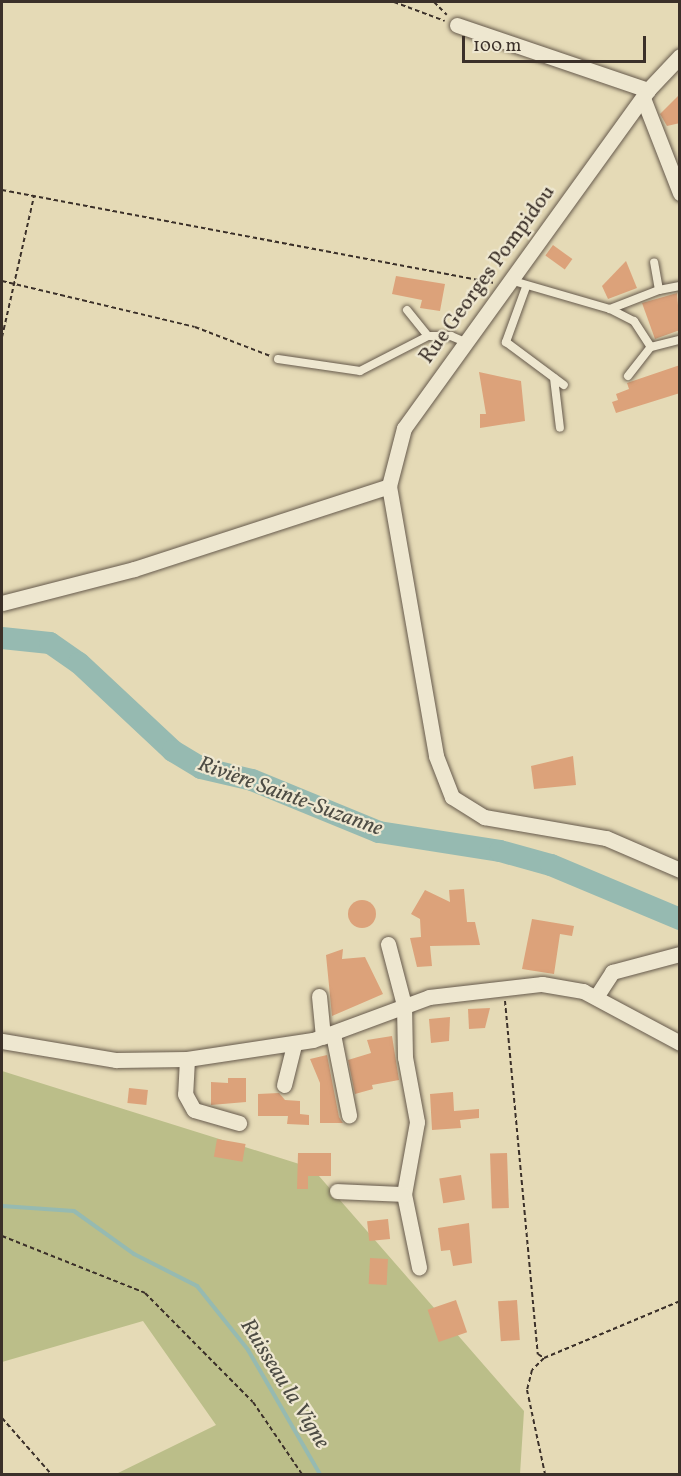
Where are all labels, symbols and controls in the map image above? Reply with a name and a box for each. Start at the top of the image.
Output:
scale bar [465,24,650,62]
text: 100 m [473,34,522,59]
street label: Rue Georges Pompidou [415,181,561,369]
water label: Rivière Sainte-Suzanne [194,751,386,843]
water label: Ruisseau la Vigne [234,1314,334,1454]

